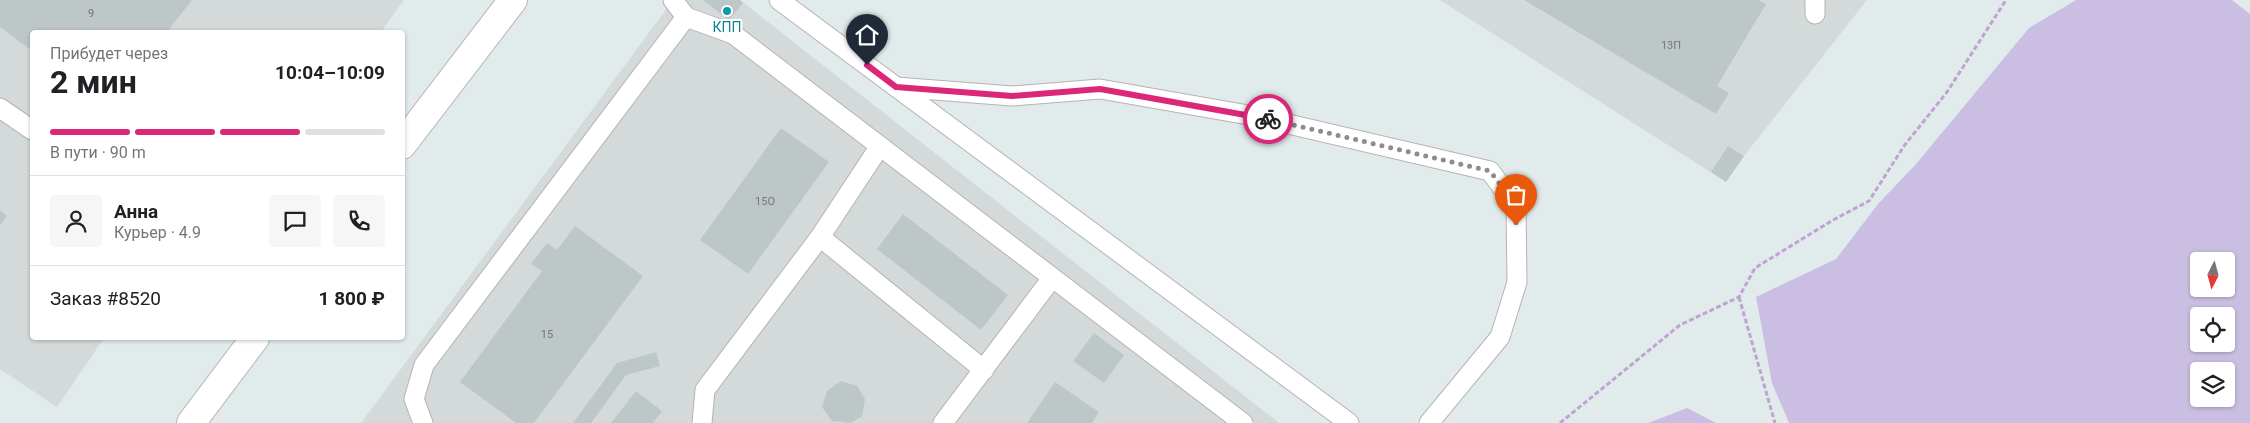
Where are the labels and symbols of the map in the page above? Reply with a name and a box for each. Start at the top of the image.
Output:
marker: КПП [721,5,733,17]
house number: 9 [88,7,94,20]
pin [846,14,888,65]
place label: КПП [713,19,741,35]
house number: 13П [1661,39,1681,52]
courier [1243,94,1293,144]
pin [1495,174,1537,225]
house number: 15О [755,195,775,208]
north arrow [2190,252,2235,298]
house number: 15 [541,328,553,341]

